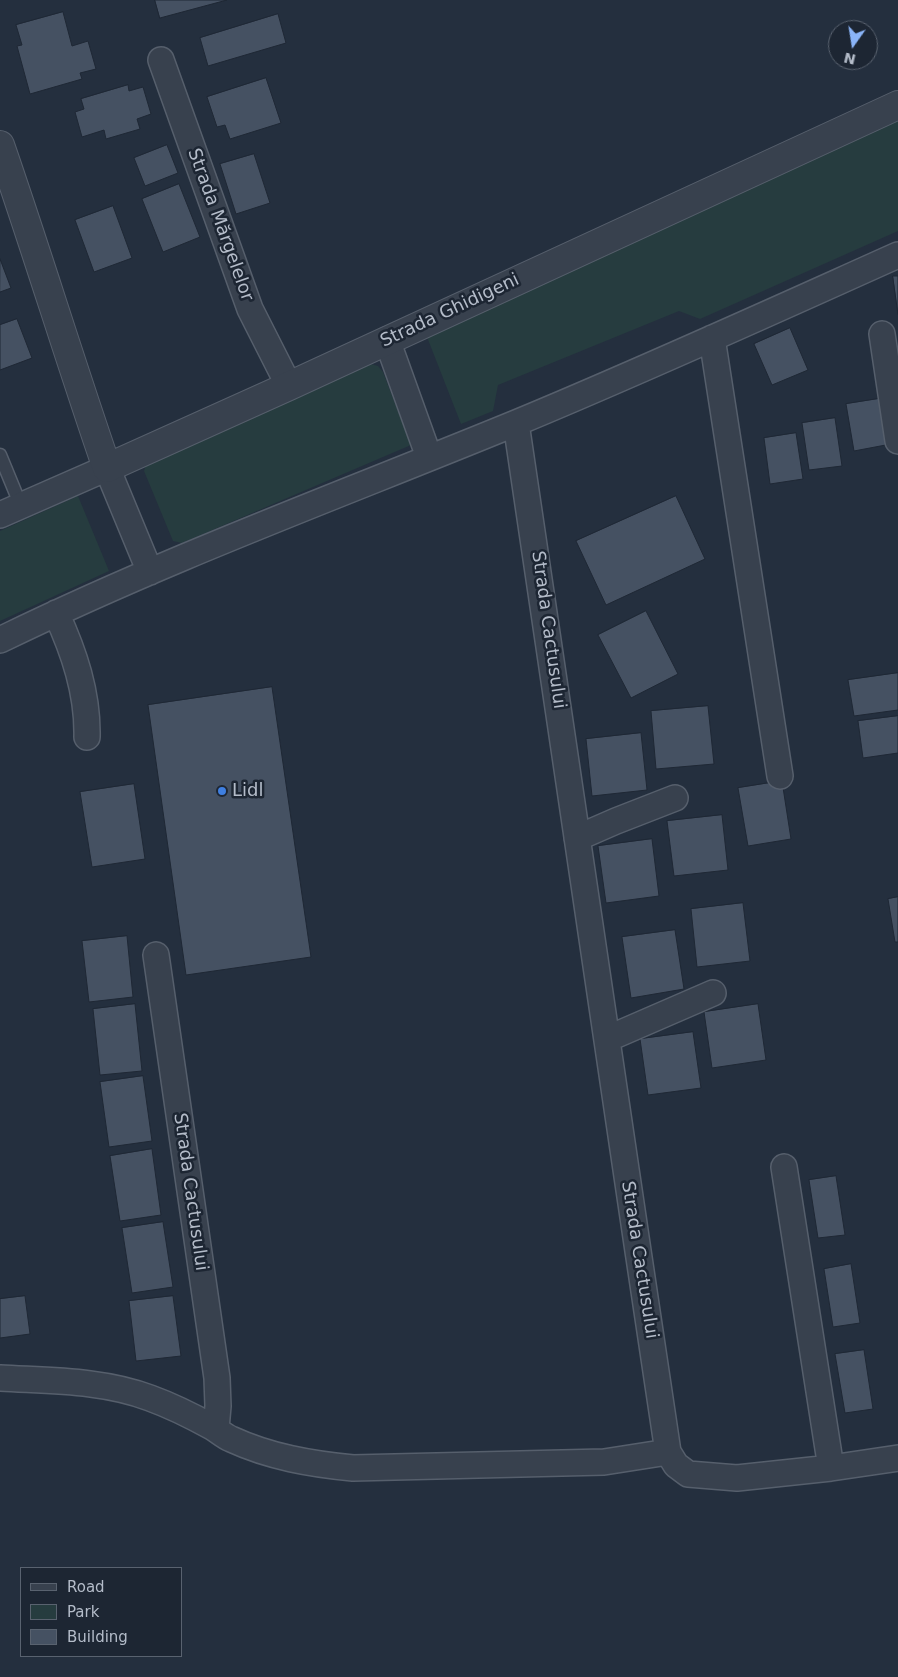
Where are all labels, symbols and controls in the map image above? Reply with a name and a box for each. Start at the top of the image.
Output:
north arrow [828,20,878,70]
text: N [842,50,857,68]
street label: Strada Mărgelelor [182,146,258,304]
street label: Strada Ghidigeni [377,269,523,353]
street label: Strada Cactusului [526,550,570,710]
place label: Lidl [232,780,263,802]
marker: Lidl [216,785,228,797]
street label: Strada Cactusului [168,1112,212,1272]
street label: Strada Cactusului [616,1180,662,1340]
legend [20,1567,182,1657]
text: Road [67,1578,105,1596]
text: Park [67,1603,99,1621]
text: Building [67,1628,128,1646]

